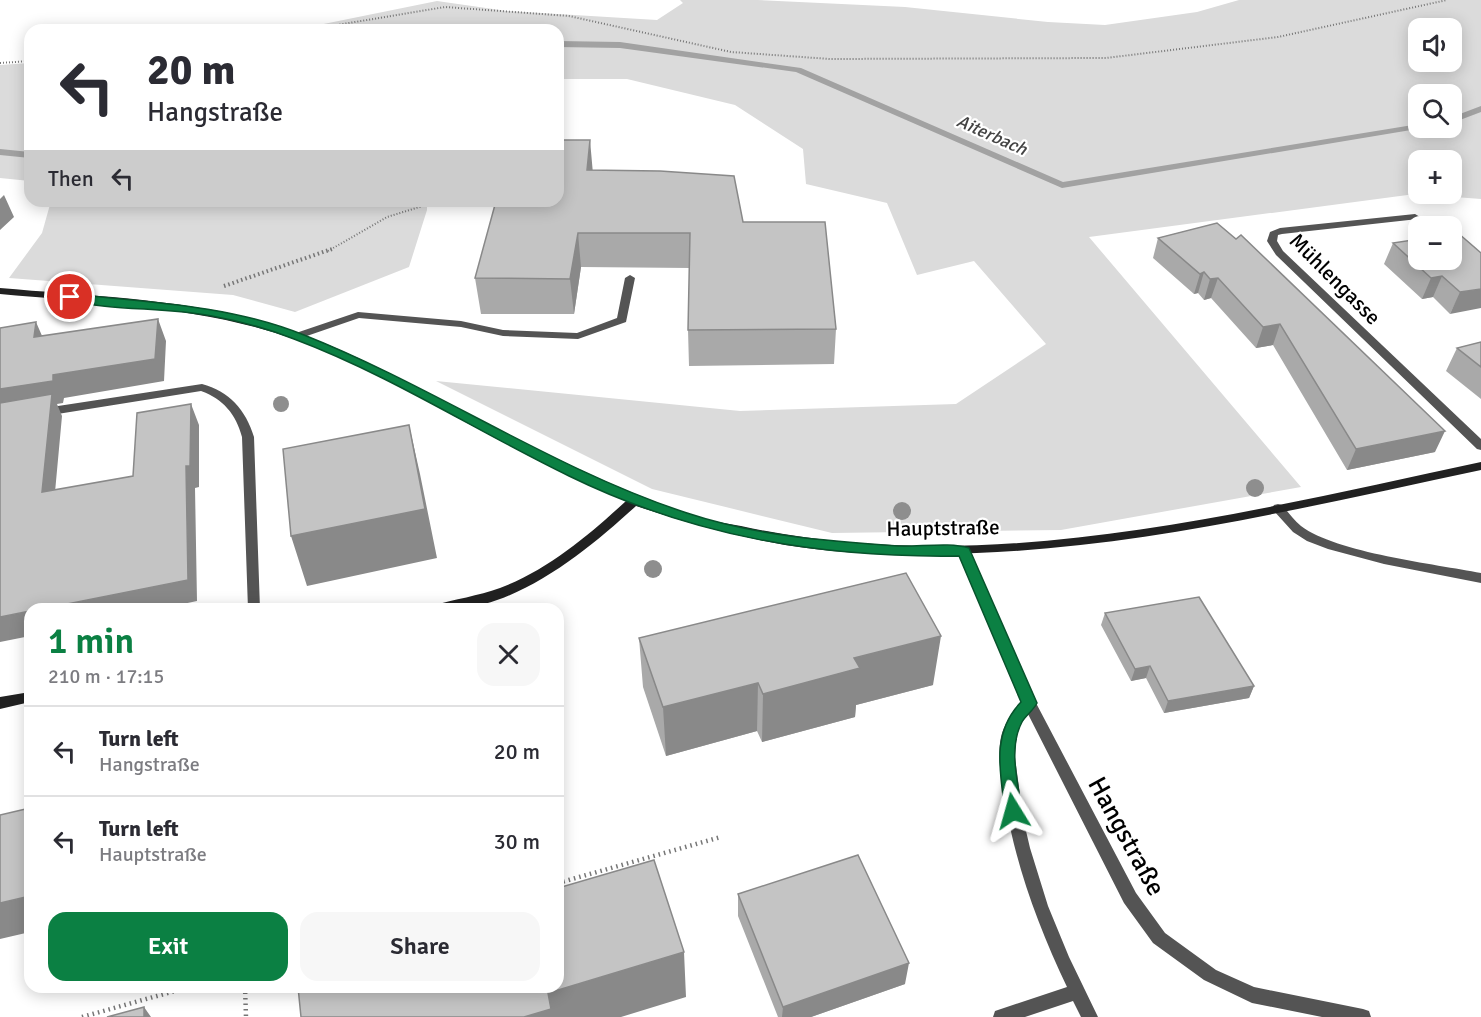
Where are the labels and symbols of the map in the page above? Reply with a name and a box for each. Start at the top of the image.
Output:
water label: Aiterbach [954,110,1032,161]
street label: Mühlengasse [1284,228,1386,330]
pin [44,271,95,322]
street label: Hauptstraße [886,514,1000,542]
street label: Hangstraße [1080,771,1172,902]
position arrow [981,779,1045,843]

